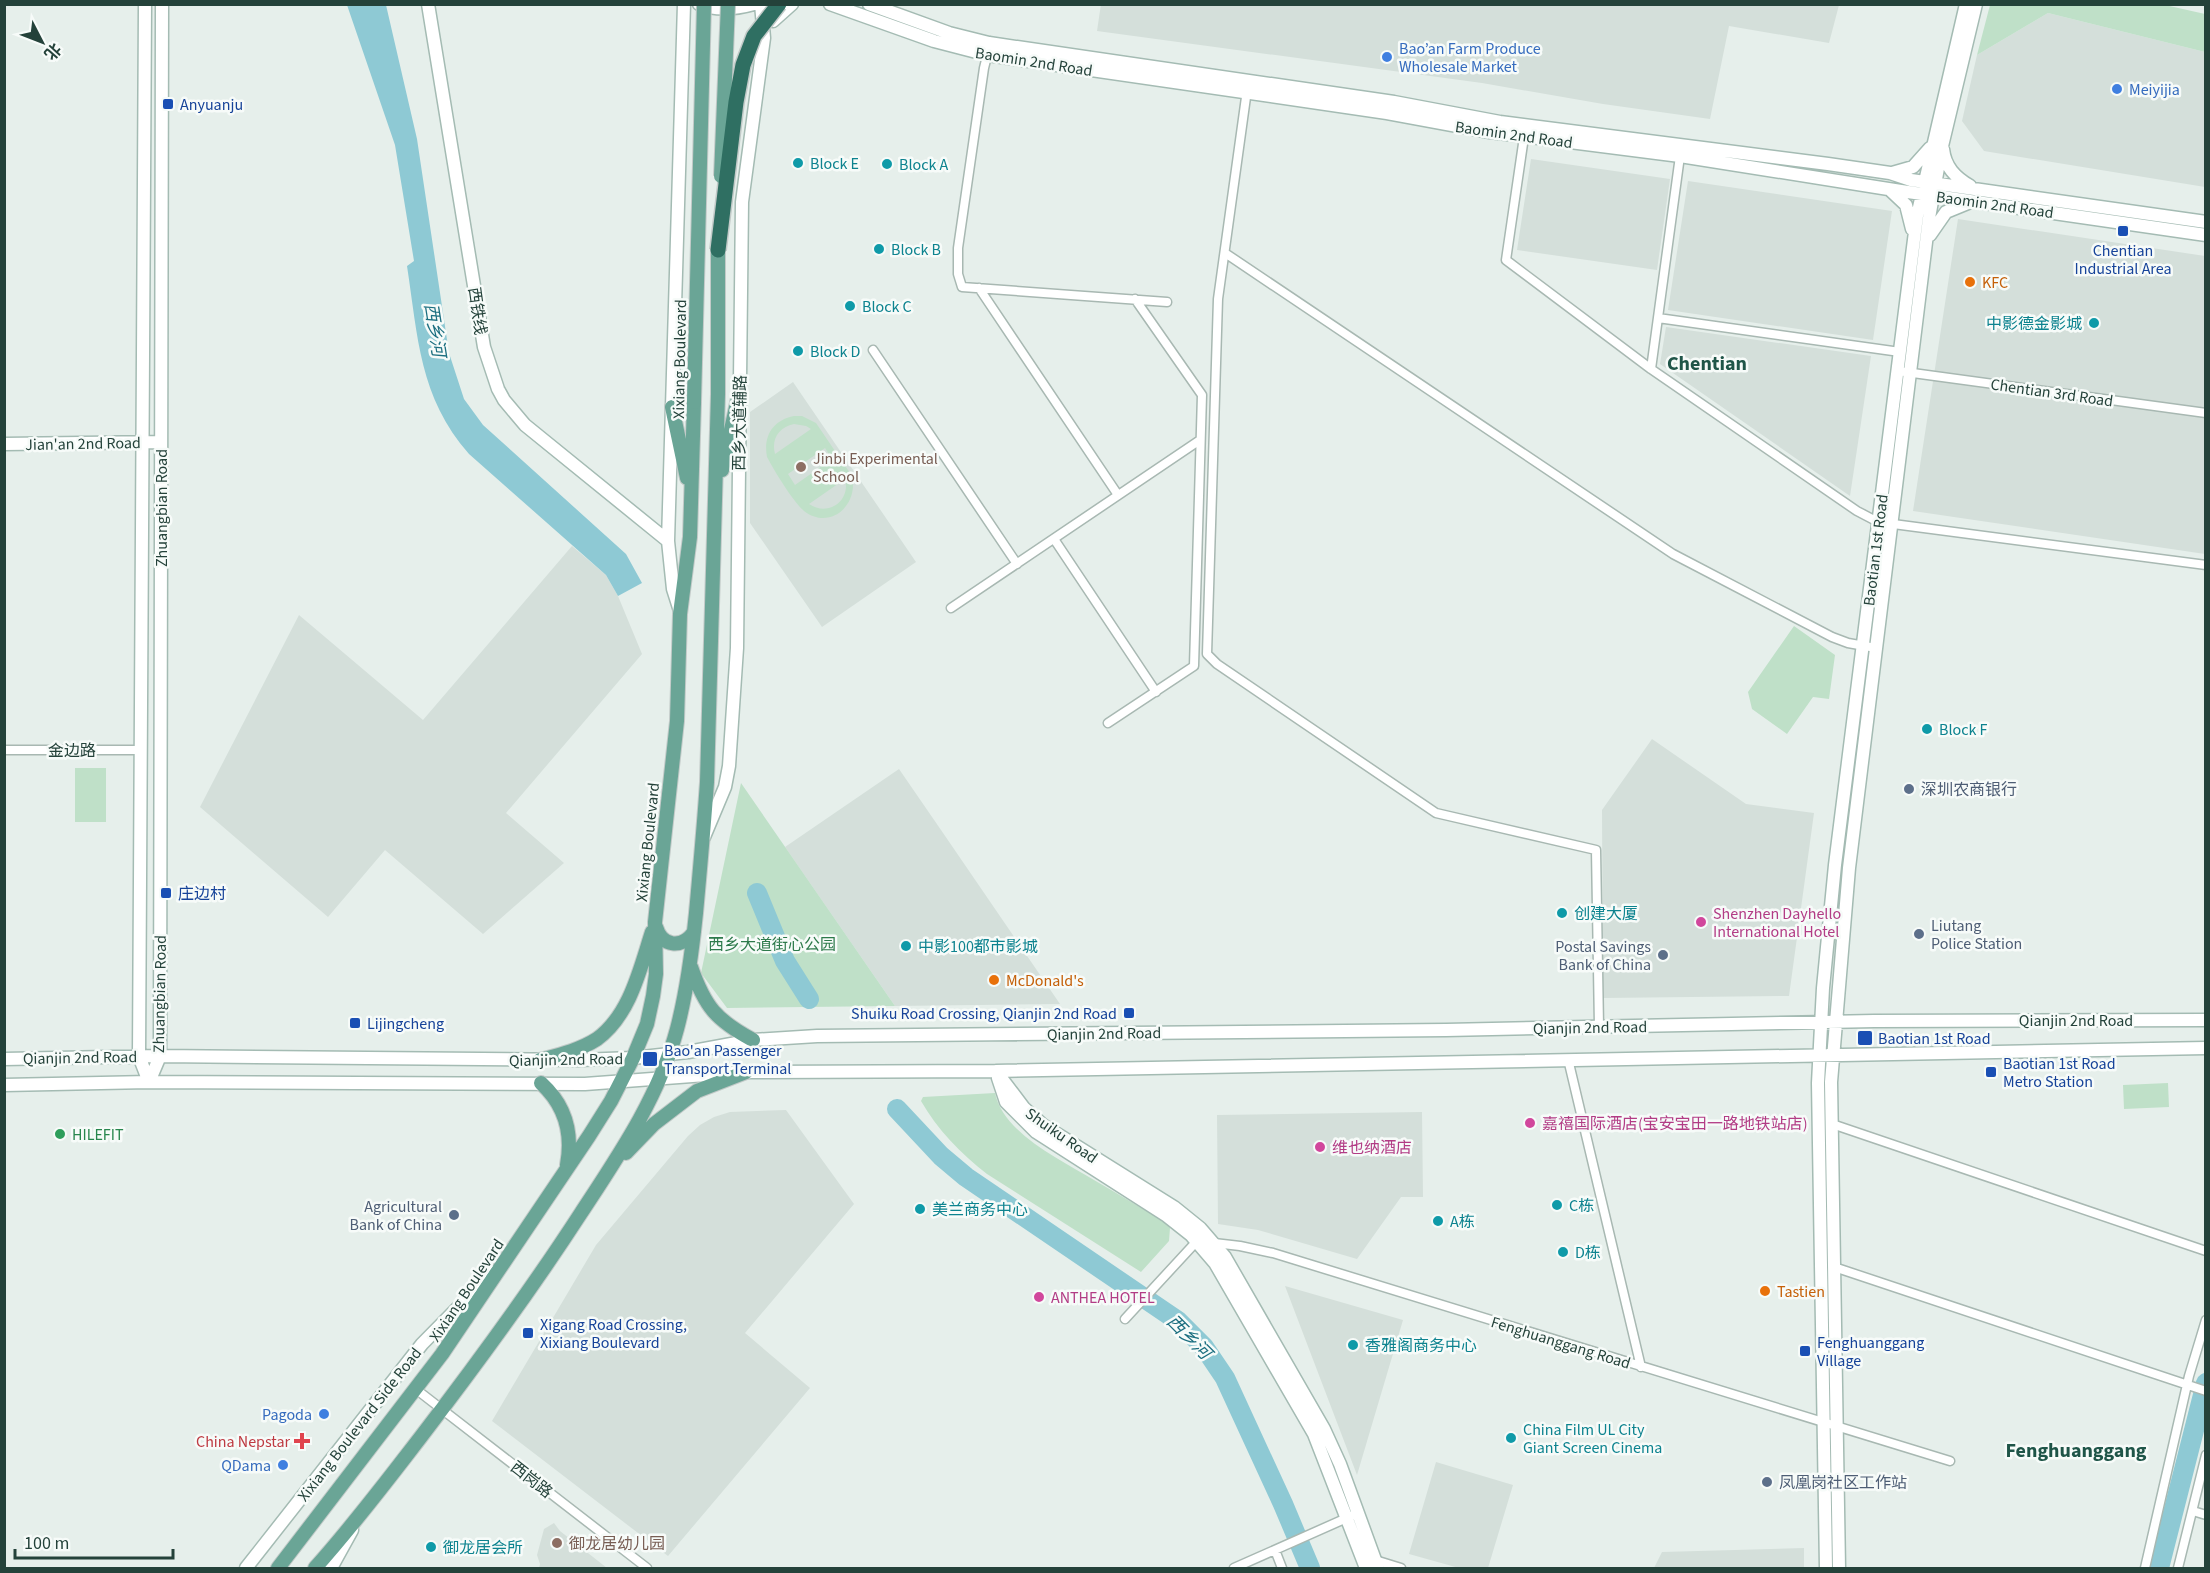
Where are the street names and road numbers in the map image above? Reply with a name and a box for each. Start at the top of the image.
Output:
street label: Baomin 2nd Road [974,42,1094,82]
street label: Baomin 2nd Road [1454,116,1574,154]
street label: Baomin 2nd Road [1935,186,2055,224]
street label: 西铁线 [463,286,491,336]
street label: Xixiang Boulevard [668,299,692,419]
street label: Chentian 3rd Road [1989,373,2115,412]
street label: 西乡大道辅路 [728,375,752,471]
street label: Jian'an 2nd Road [25,432,141,456]
street label: Zhuangbian Road [151,449,173,567]
street label: Baotian 1st Road [1858,493,1894,607]
street label: 金边路 [48,740,96,762]
street label: Xixiang Boulevard [631,781,665,903]
street label: Zhuangbian Road [148,935,172,1053]
street label: Qianjin 2nd Road [2019,1010,2133,1032]
street label: Qianjin 2nd Road [1533,1016,1647,1040]
street label: Qianjin 2nd Road [1047,1022,1161,1046]
street label: Qianjin 2nd Road [23,1046,137,1070]
street label: Qianjin 2nd Road [509,1048,623,1072]
street label: Shuiku Road [1021,1103,1102,1169]
street label: Xixiang Boulevard [424,1235,509,1346]
street label: Fenghuanggang Road [1488,1311,1633,1375]
street label: Xixiang Boulevard Side Road [293,1343,427,1506]
street label: 西岗路 [506,1456,557,1503]

